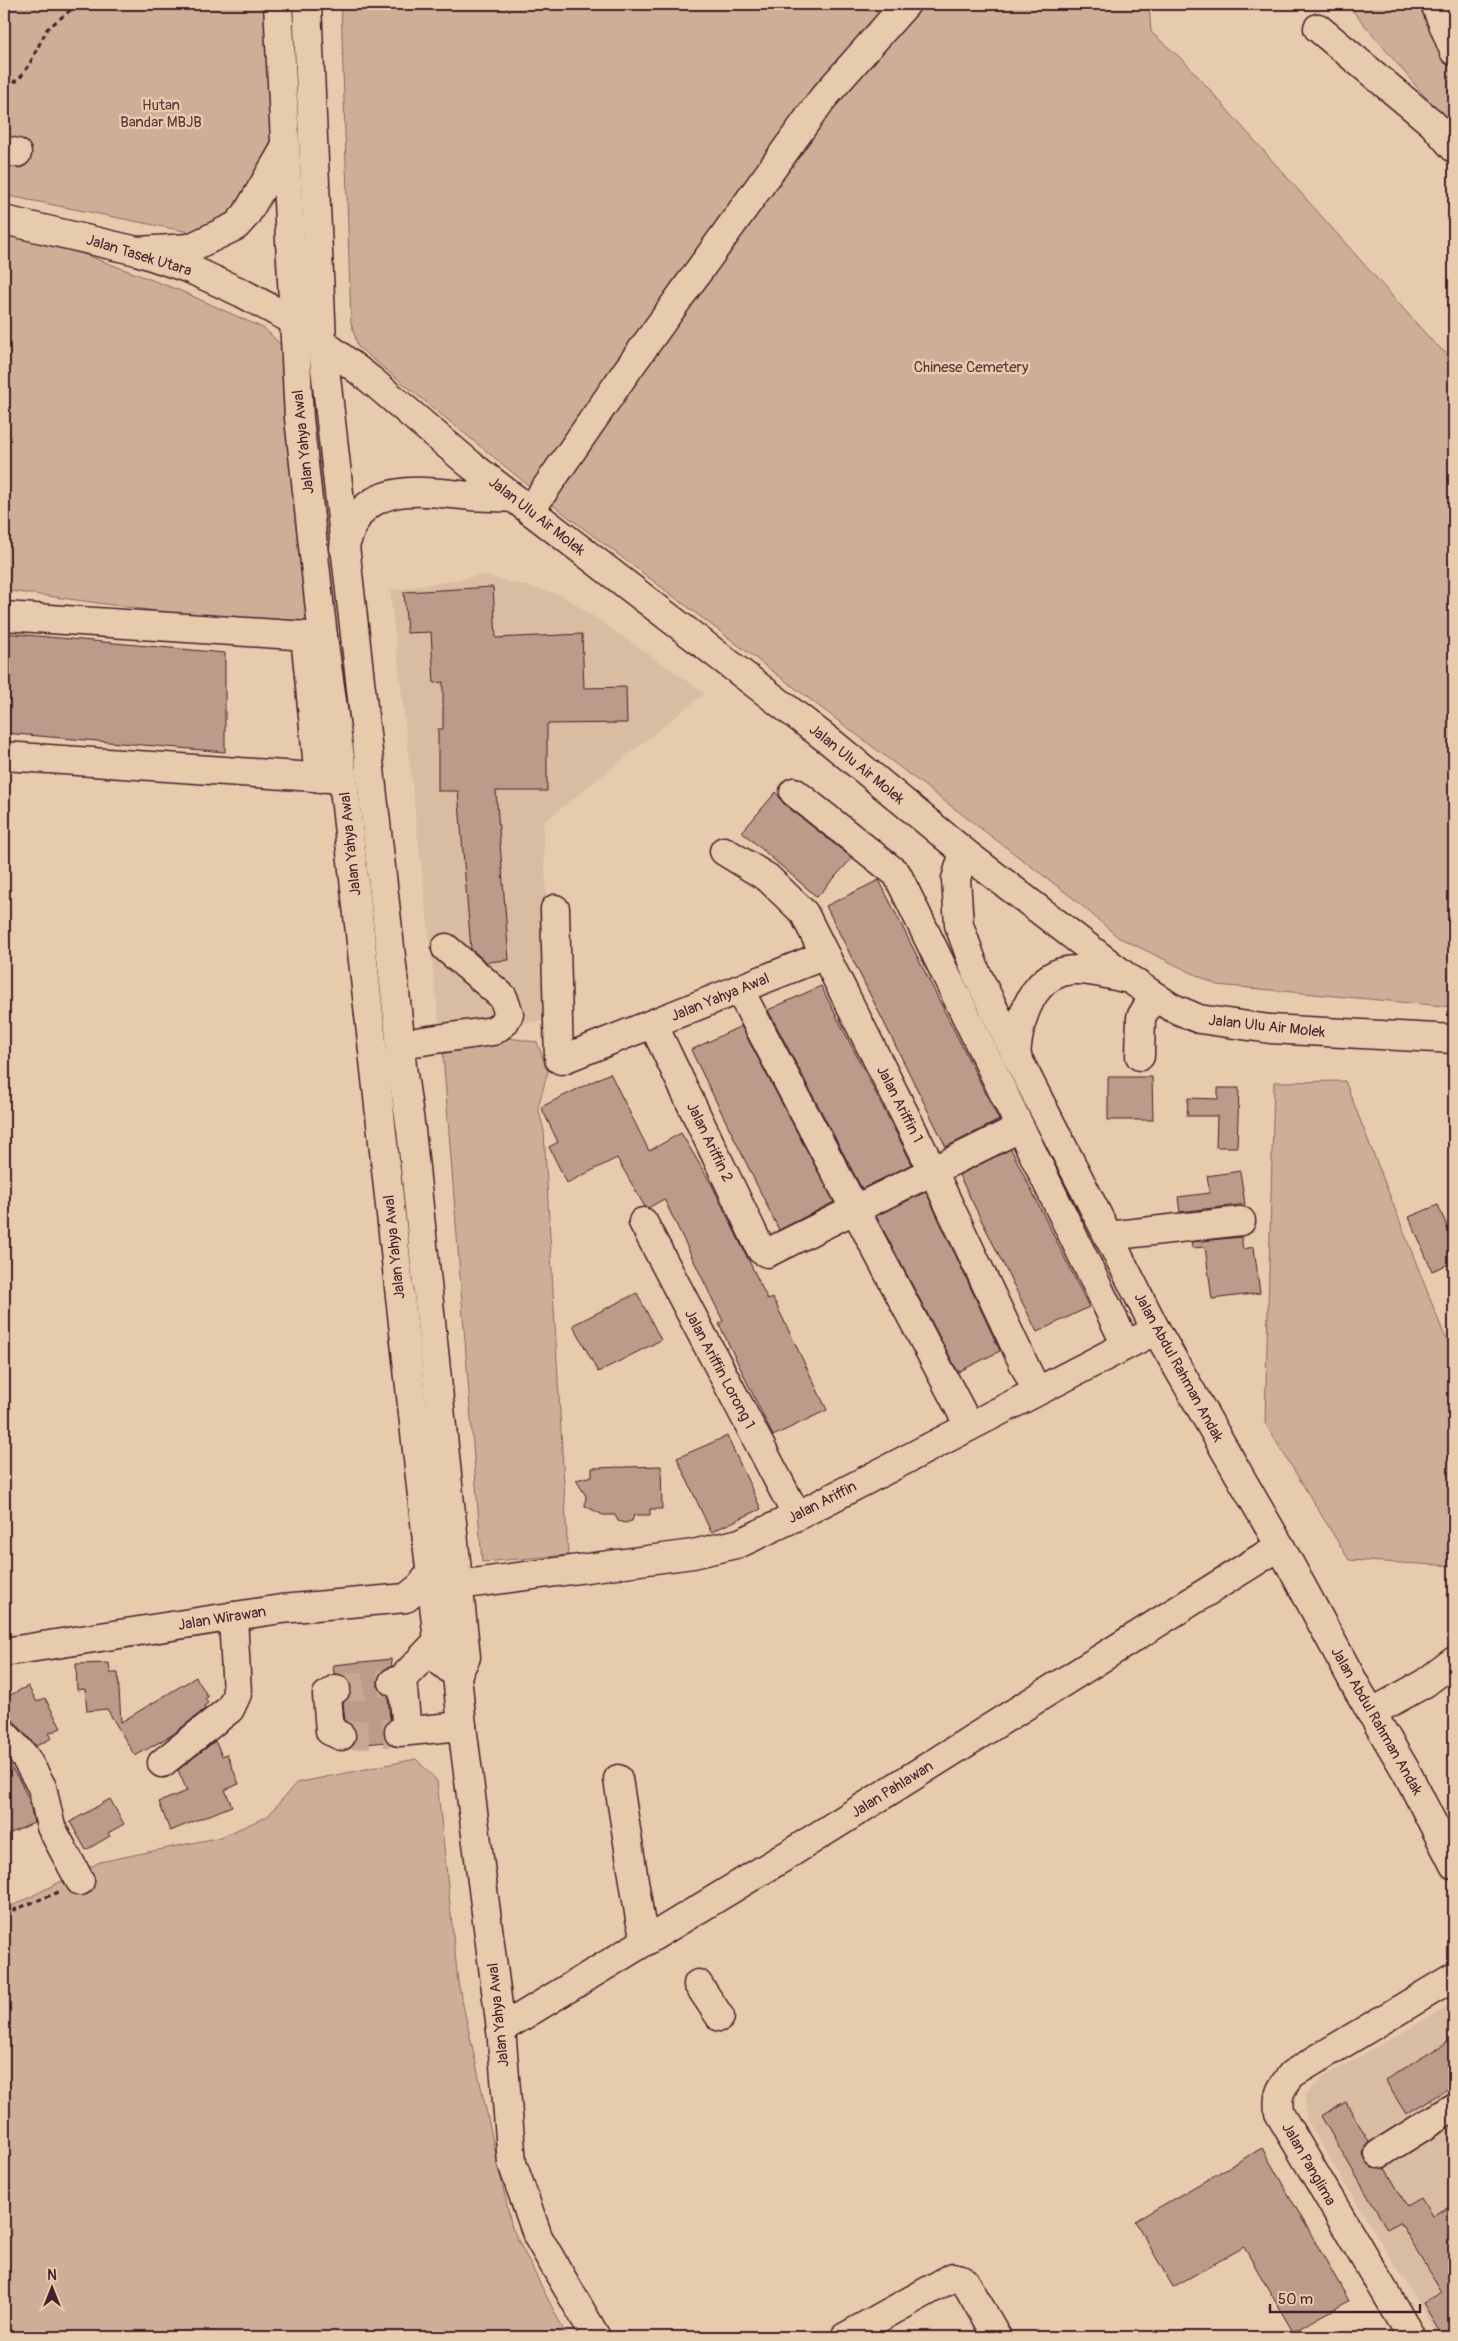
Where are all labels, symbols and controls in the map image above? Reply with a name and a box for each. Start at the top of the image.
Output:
park label: Hutan Bandar MBJB [120,96,202,132]
street label: Jalan Tasek Utara [84,230,194,281]
park label: Chinese Cemetery [914,358,1029,377]
street label: Jalan Yahya Awal [289,389,318,495]
street label: Jalan Ulu Air Molek [485,473,589,560]
street label: Jalan Ulu Air Molek [805,720,909,809]
street label: Jalan Yahya Awal [336,791,365,897]
street label: Jalan Yahya Awal [668,969,772,1026]
street label: Jalan Ulu Air Molek [1208,1011,1327,1042]
street label: Jalan Ariffin 1 [872,1063,927,1146]
street label: Jalan Ariffin 2 [682,1099,737,1185]
street label: Jalan Yahya Awal [380,1194,409,1300]
street label: Jalan Abdul Rahman Andak [1130,1289,1228,1446]
street label: Jalan Ariffin Lorong 1 [680,1306,759,1432]
street label: Jalan Ariffin [785,1477,860,1528]
street label: Jalan Wirawan [177,1602,267,1635]
street label: Jalan Abdul Rahman Andak [1326,1644,1427,1799]
street label: Jalan Pahlawan [848,1757,937,1822]
street label: Jalan Yahya Awal [484,1962,513,2068]
street label: Jalan Panglima [1277,2119,1340,2209]
north arrow [28,2264,78,2314]
text: N [47,2267,57,2284]
scale bar [1270,2281,1420,2313]
text: 50 m [1278,2290,1313,2309]

